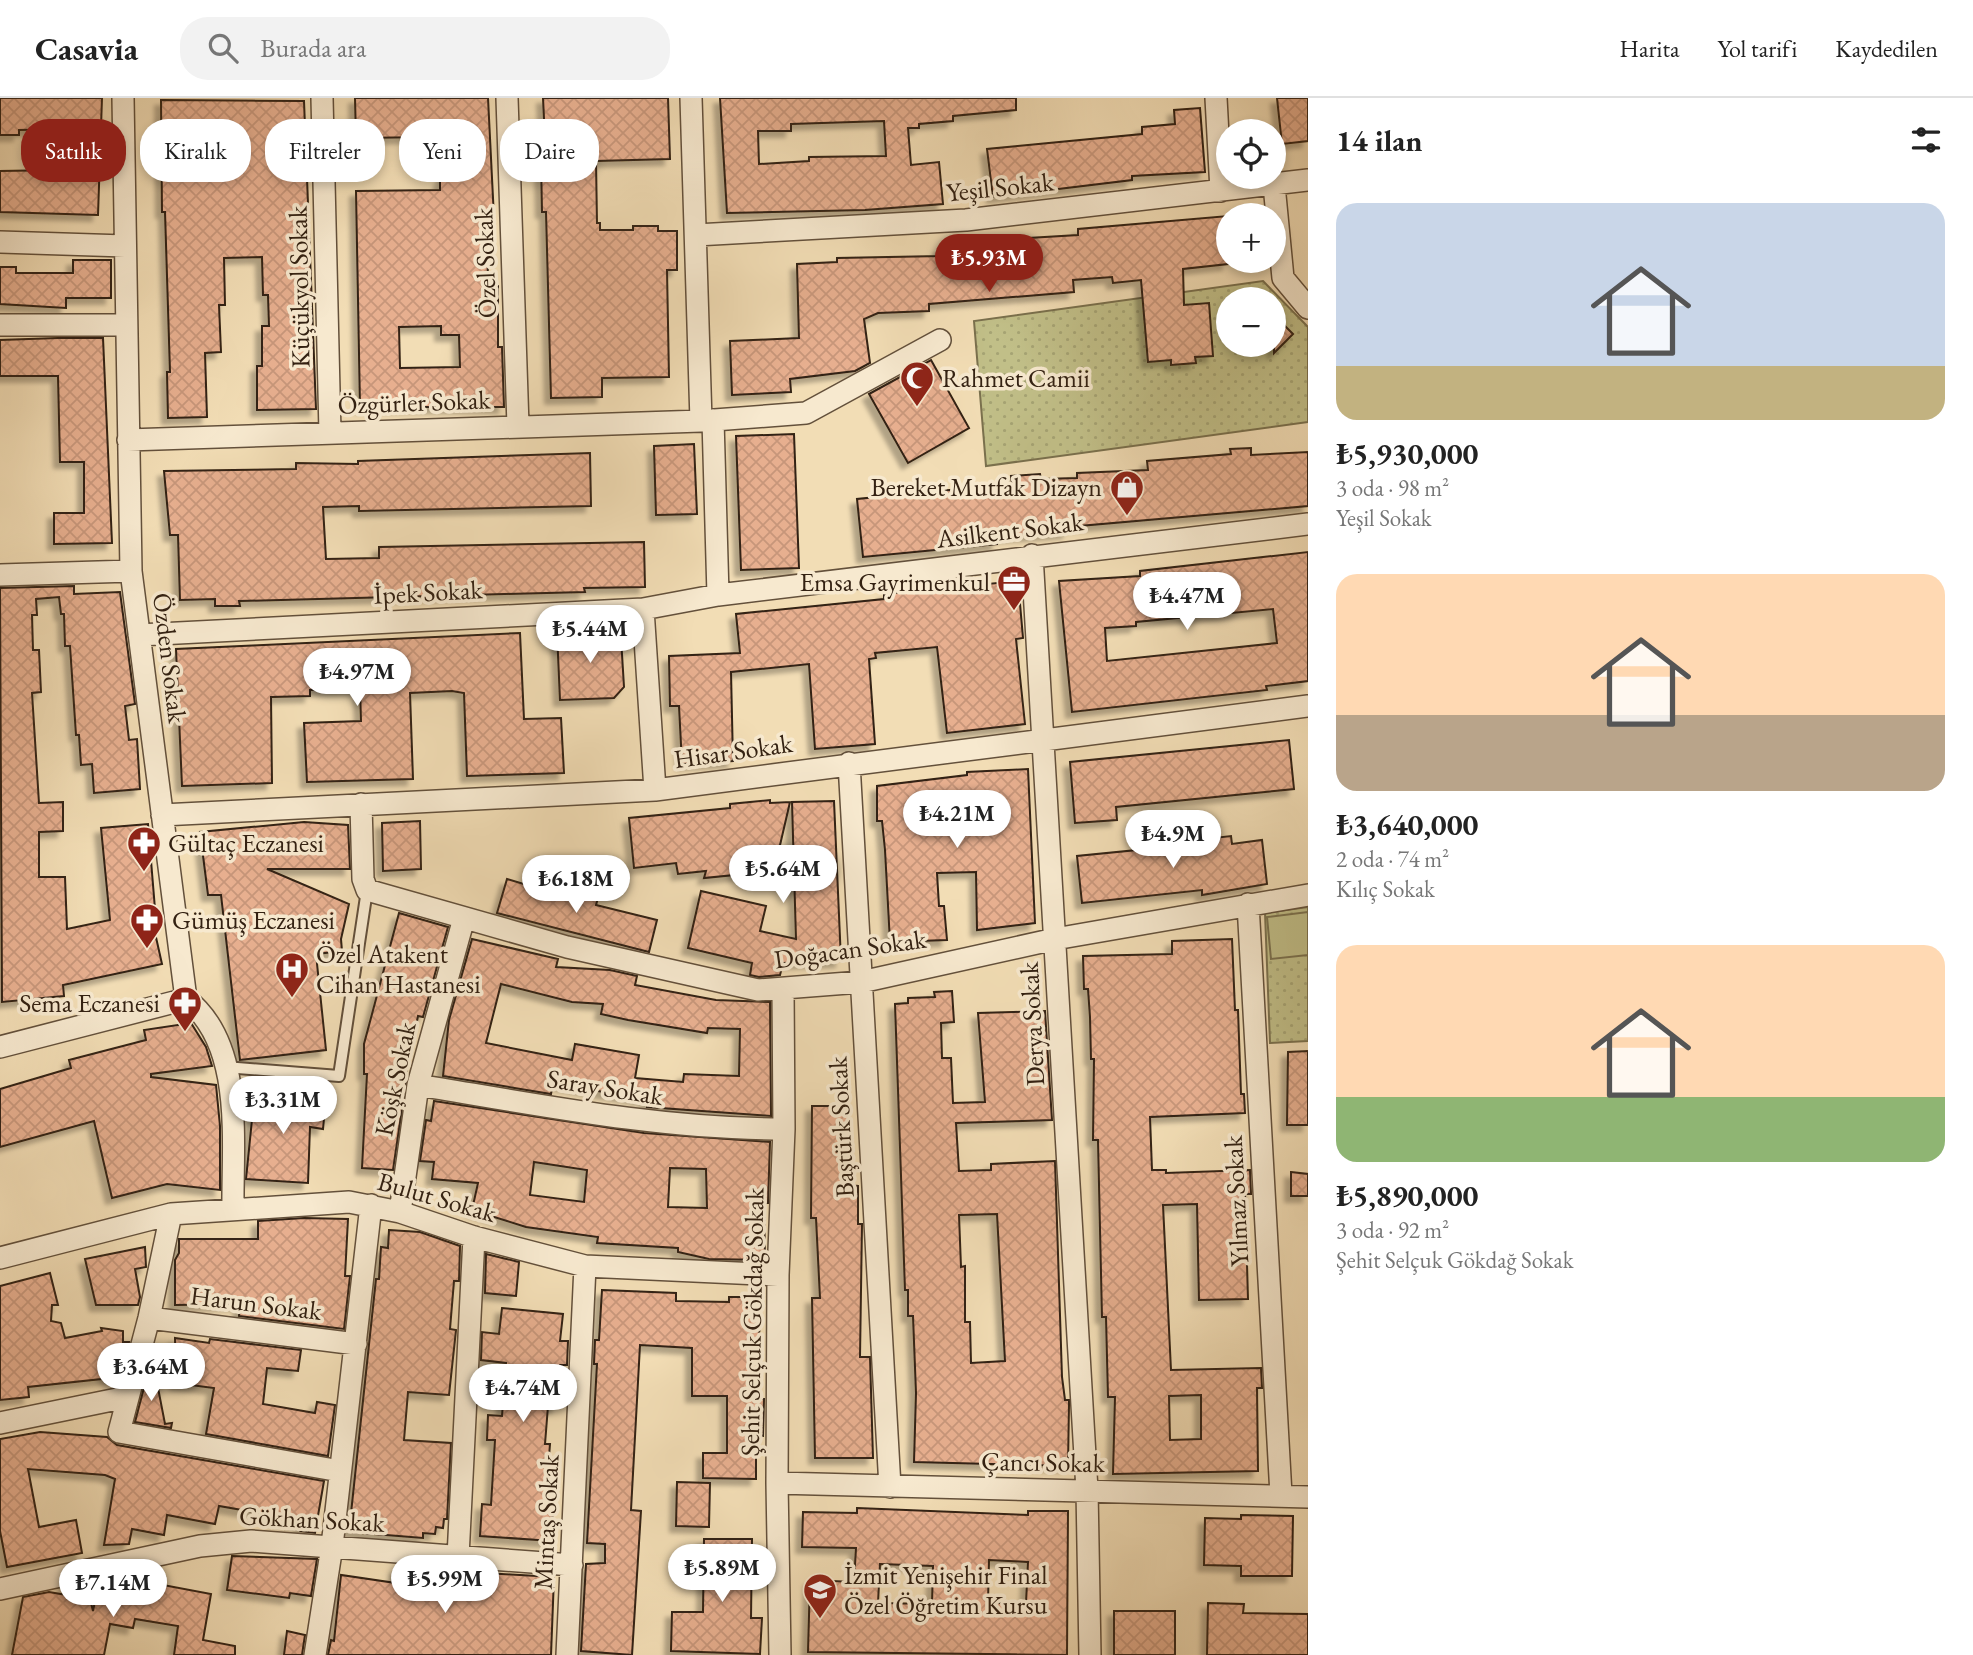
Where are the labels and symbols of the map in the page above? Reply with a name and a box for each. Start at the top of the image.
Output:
street label: Yeşil Sokak [944,164,1056,210]
street label: Küçükyol Sokak [281,205,317,368]
street label: Özel Sokak [466,206,504,319]
pin: ₺5.93M [932,234,1046,294]
mosque icon: Rahmet Camii [898,359,936,408]
place label: Rahmet Camii [942,361,1090,395]
street label: Özgürler Sokak [337,382,492,422]
shop icon: Bereket Mutfak Dizayn [1108,468,1146,517]
place label: Bereket Mutfak Dizayn [870,470,1102,504]
street label: Asilkent Sokak [934,504,1086,556]
office icon: Emsa Gayrimenkul [995,563,1033,612]
place label: Emsa Gayrimenkul [799,565,990,599]
street label: İpek Sokak [373,572,484,612]
pin: ₺4.47M [1130,573,1244,632]
street label: Özden Sokak [145,591,195,726]
pin: ₺5.44M [533,606,647,665]
pin: ₺4.97M [300,648,414,708]
street label: Hisar Sokak [672,726,795,776]
pin: ₺4.21M [900,790,1014,850]
pin: ₺4.9M [1124,810,1222,870]
pharmacy icon: Gültaç Eczanesi [125,824,163,873]
place label: Gültaç Eczanesi [168,826,324,860]
pin: ₺5.64M [726,846,840,905]
pin: ₺6.18M [519,856,633,915]
pharmacy icon: Gümüş Eczanesi [128,901,166,950]
place label: Gümüş Eczanesi [172,903,335,937]
street label: Doğacan Sokak [772,921,929,976]
place label: Özel Atakent Cihan Hastanesi [316,937,481,1001]
hospital icon: Özel Atakent Cihan Hastanesi [273,950,311,999]
street label: Derya Sokak [1012,960,1052,1087]
pharmacy icon: Sema Eczanesi [166,984,204,1033]
place label: Sema Eczanesi [19,986,160,1020]
street label: Köşk Sokak [366,1018,424,1139]
street label: Baştürk Sokak [820,1055,862,1198]
street label: Saray Sokak [544,1061,666,1113]
pin: ₺3.31M [226,1076,340,1136]
street label: Yılmaz Sokak [1216,1134,1256,1267]
street label: Bulut Sokak [374,1164,501,1230]
street label: Şehit Selçuk Gökdağ Sokak [733,1187,771,1457]
street label: Harun Sokak [188,1278,324,1328]
pin: ₺3.64M [94,1344,208,1403]
pin: ₺4.74M [466,1364,580,1424]
street label: Çancı Sokak [981,1444,1106,1480]
street label: Mintaş Sokak [525,1453,567,1590]
street label: Gökhan Sokak [238,1498,386,1540]
pin: ₺5.89M [665,1544,779,1604]
pin: ₺5.99M [388,1556,502,1615]
place label: İzmit Yenişehir Final Özel Öğretim Kursu [844,1558,1048,1622]
pin: ₺7.14M [56,1560,170,1619]
school or university icon: İzmit Yenişehir Final Özel Öğretim Kursu [801,1571,839,1620]

